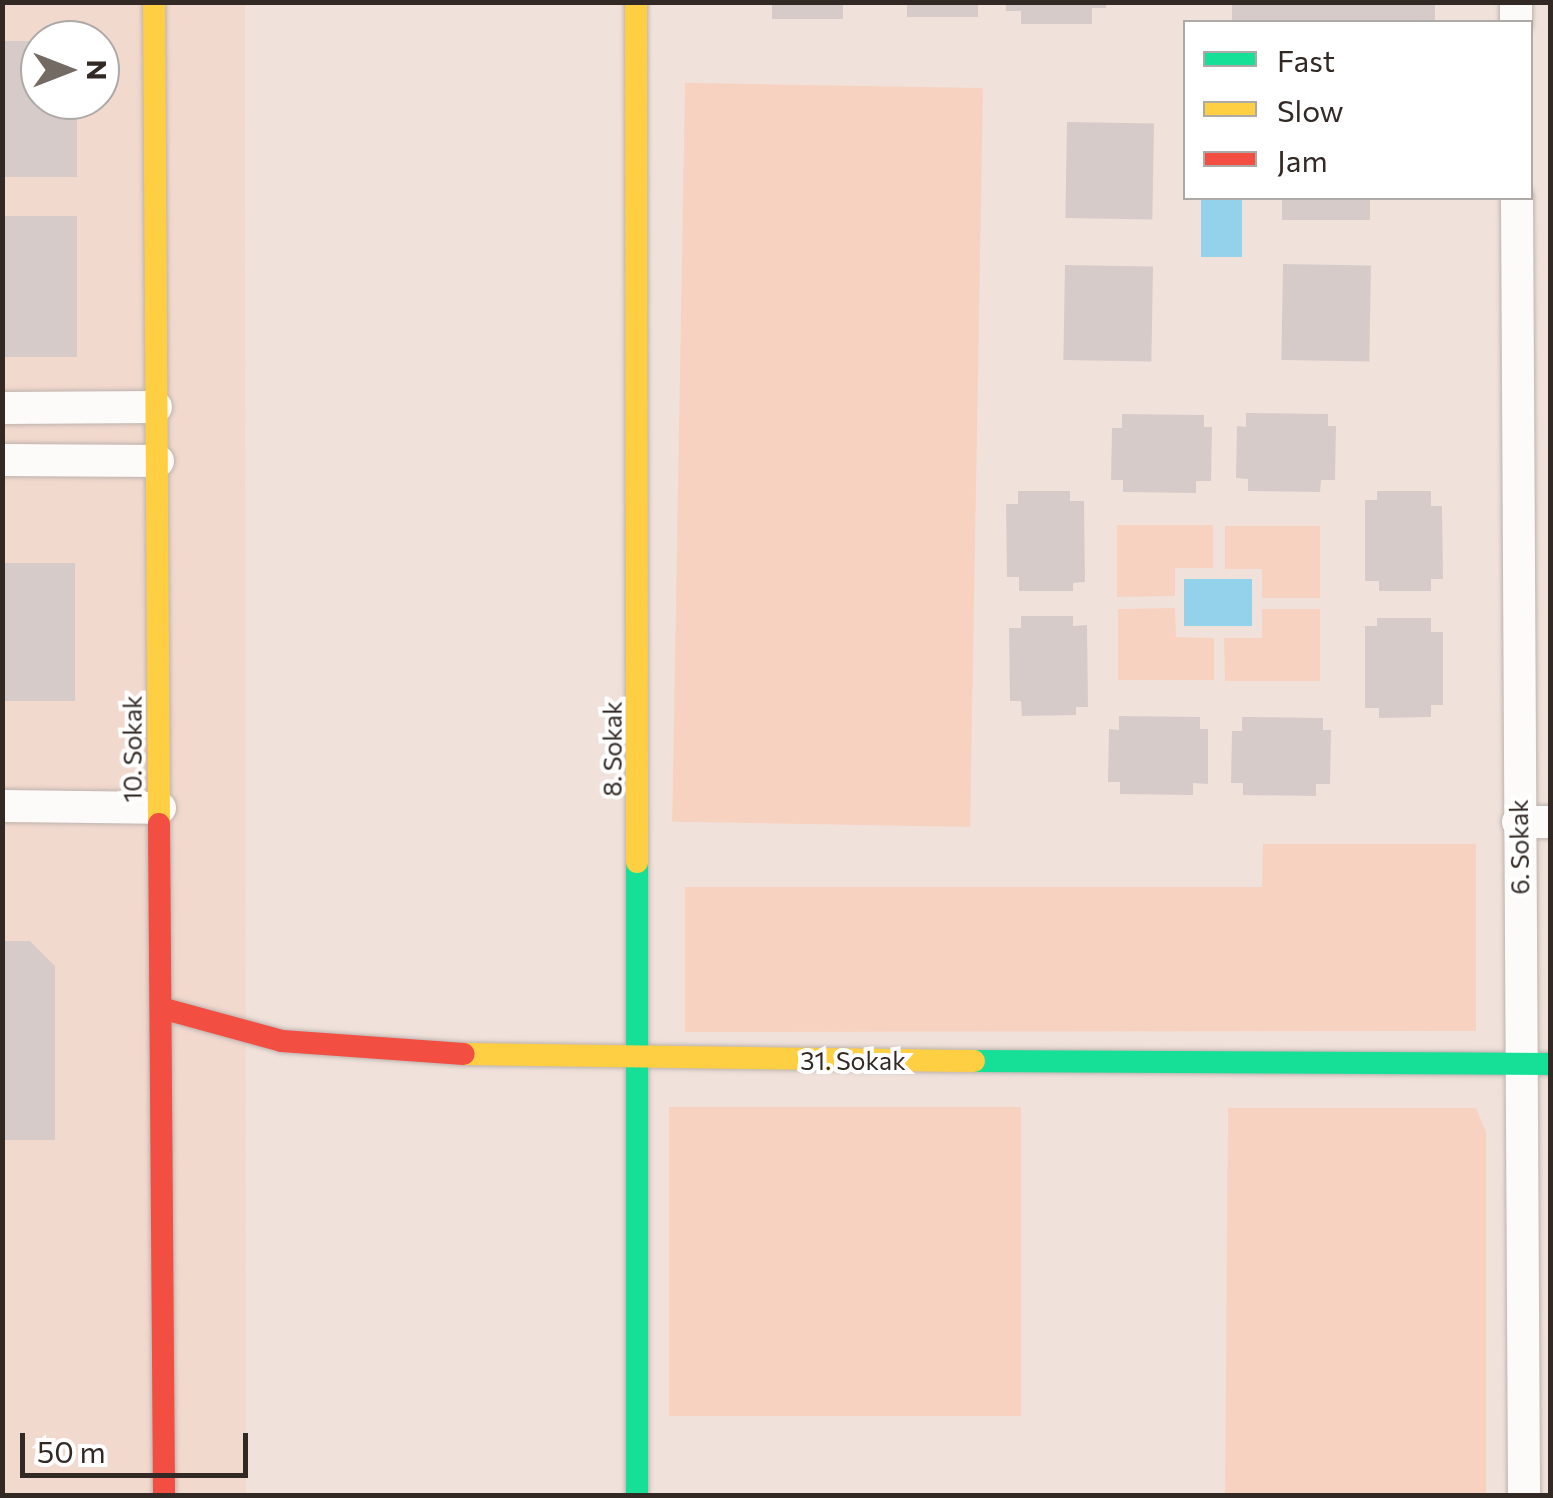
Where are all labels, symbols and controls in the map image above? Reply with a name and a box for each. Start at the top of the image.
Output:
north arrow [20,20,120,120]
legend [1183,20,1533,200]
text: Fast [1277,41,1335,78]
text: N [81,60,115,81]
text: Slow [1277,91,1344,128]
text: Jam [1277,141,1328,178]
street label: 10. Sokak [117,695,147,803]
street label: 8. Sokak [597,701,627,797]
street label: 6. Sokak [1503,799,1535,895]
street label: 31. Sokak [800,1045,906,1075]
scale bar [25,1413,252,1475]
text: 50 m [37,1432,106,1469]

